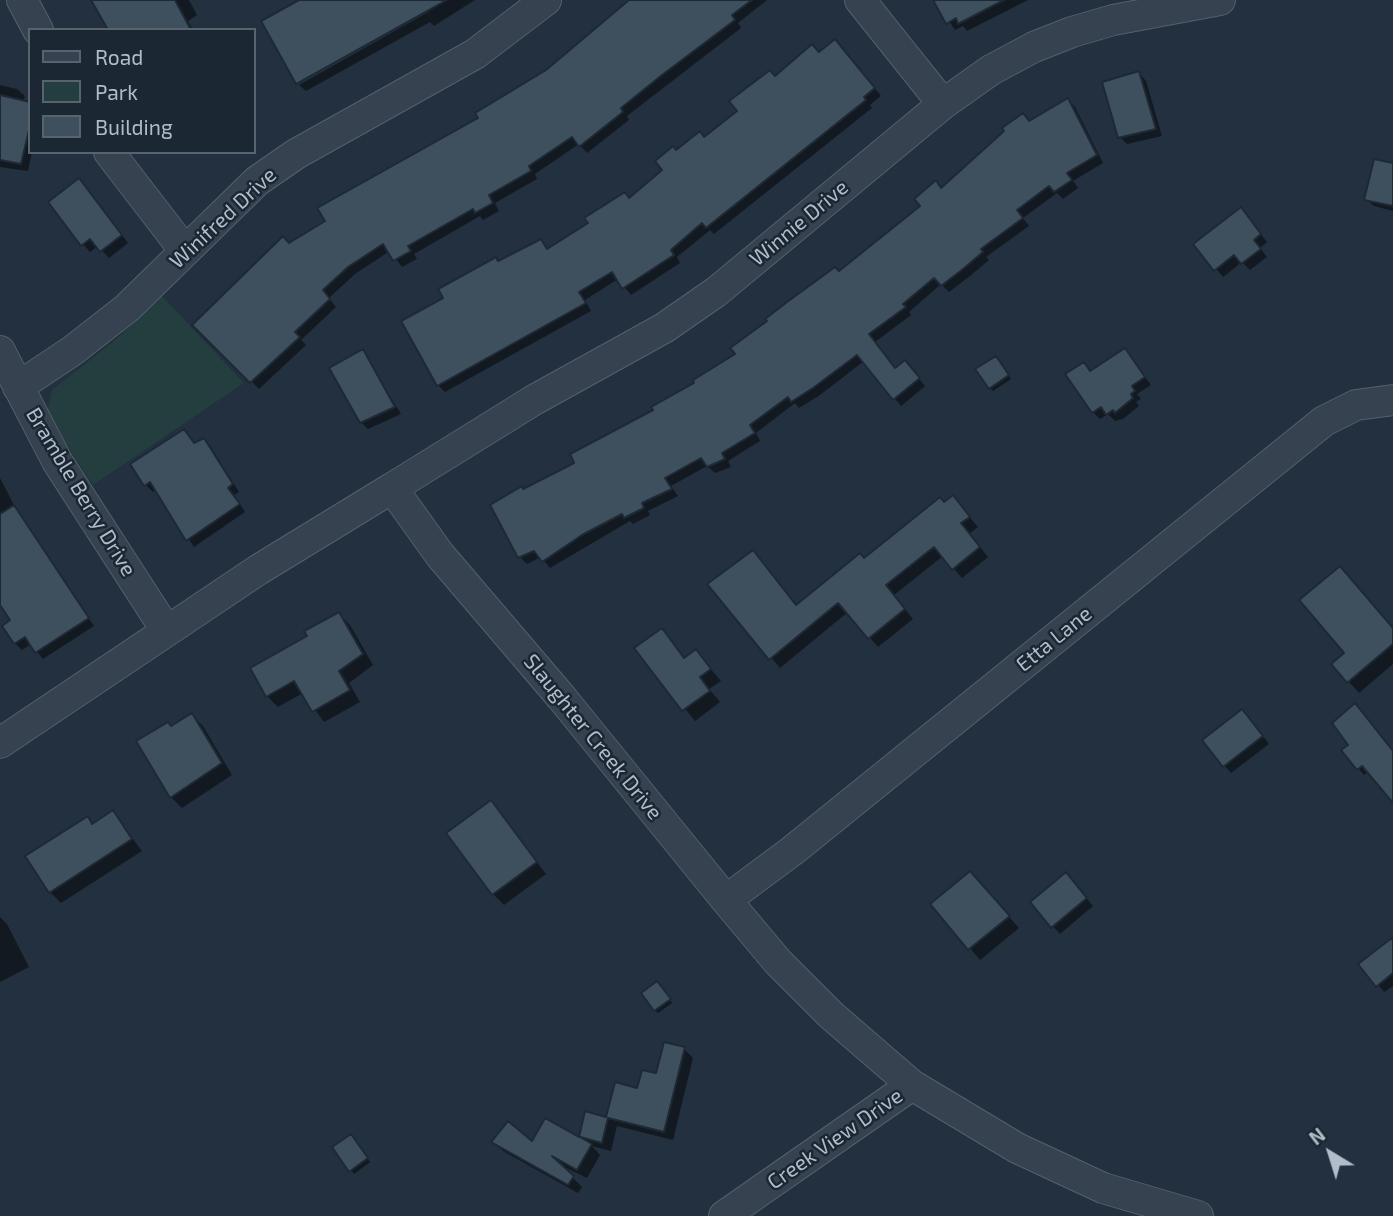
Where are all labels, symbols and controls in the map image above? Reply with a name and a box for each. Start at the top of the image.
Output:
legend [28,28,256,154]
text: Road [95,44,143,69]
text: Park [95,79,138,104]
text: Building [95,114,173,139]
street label: Winifred Drive [164,162,282,274]
street label: Winnie Drive [745,175,853,271]
street label: Bramble Berry Drive [21,403,141,581]
street label: Etta Lane [1011,601,1097,677]
street label: Slaughter Creek Drive [518,649,668,825]
street label: Creek View Drive [763,1083,907,1195]
north arrow [1295,1118,1365,1188]
text: N [1304,1123,1329,1149]

